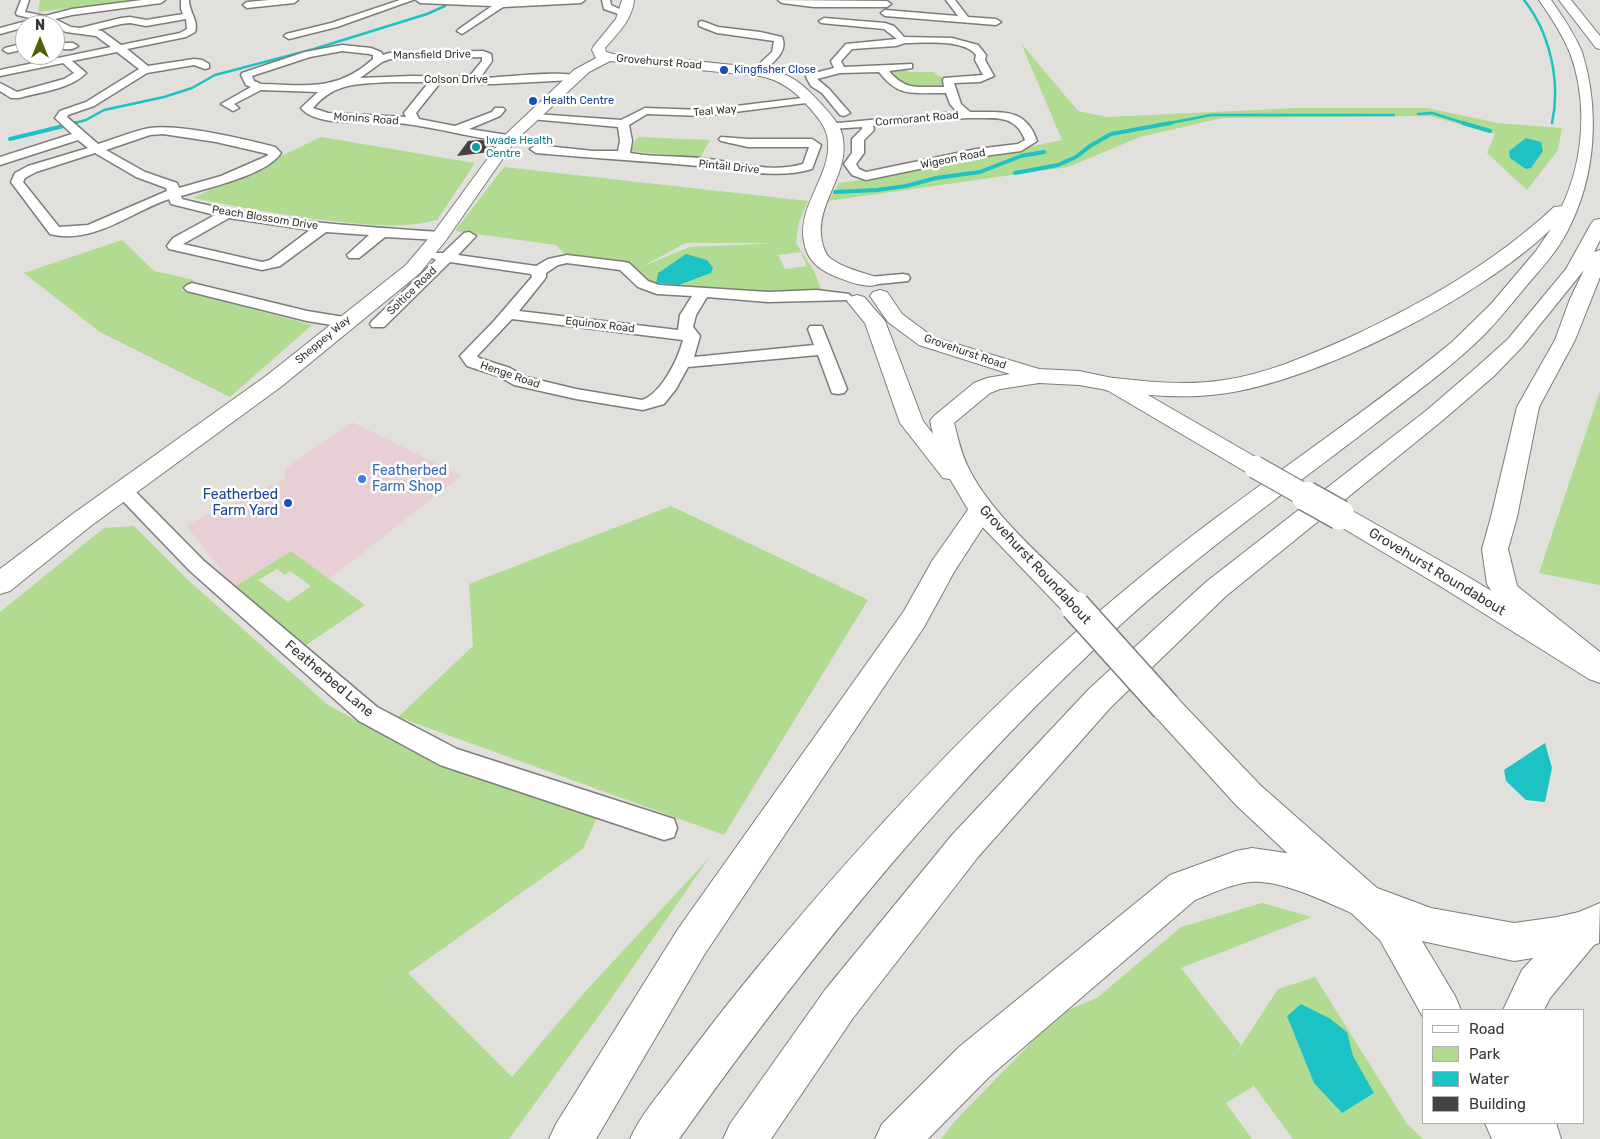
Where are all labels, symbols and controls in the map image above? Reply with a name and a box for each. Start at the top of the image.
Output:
north arrow [15,15,65,65]
text: N [35,17,45,34]
street label: Mansfield Drive [393,48,471,62]
street label: Grovehurst Road [616,52,702,72]
place label: Kingfisher Close [734,63,816,77]
marker: Kingfisher Close [718,64,730,76]
street label: Colson Drive [424,73,488,87]
place label: Health Centre [543,94,614,108]
marker: Health Centre [527,95,539,107]
street label: Teal Way [693,103,737,119]
street label: Cormorant Road [875,109,959,129]
street label: Monins Road [333,110,399,128]
place label: Iwade Health Centre [486,134,553,160]
marker: Iwade Health Centre [470,141,482,153]
street label: Wigeon Road [919,146,987,172]
street label: Pintail Drive [698,157,760,177]
street label: Peach Blossom Drive [211,203,319,233]
street label: Soltice Road [384,264,440,318]
street label: Sheppey Way [293,313,353,367]
street label: Equinox Road [564,314,636,336]
street label: Grovehurst Road [922,332,1008,372]
street label: Henge Road [478,359,542,391]
place label: Featherbed Farm Shop [372,463,447,496]
marker: Featherbed Farm Shop [356,473,368,485]
place label: Featherbed Farm Yard [203,487,278,520]
marker: Featherbed Farm Yard [282,497,294,509]
street label: Grovehurst Roundabout [975,502,1095,628]
street label: Grovehurst Roundabout [1366,524,1508,620]
street label: Featherbed Lane [281,637,377,721]
legend [1422,1009,1585,1124]
text: Road [1469,1020,1505,1038]
text: Park [1469,1045,1500,1063]
text: Water [1469,1070,1509,1088]
text: Building [1469,1095,1526,1113]

